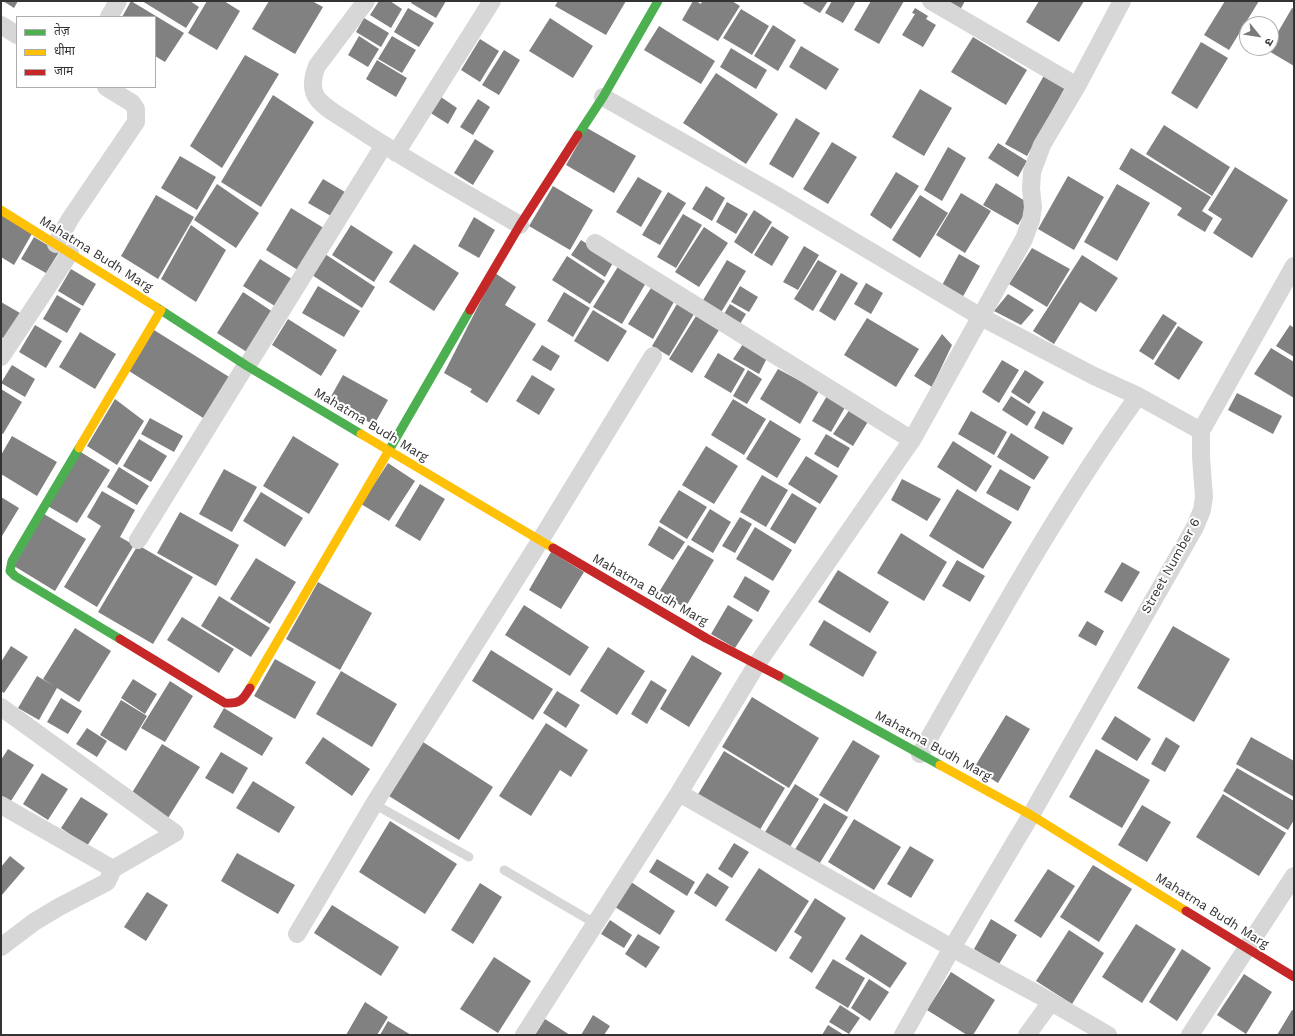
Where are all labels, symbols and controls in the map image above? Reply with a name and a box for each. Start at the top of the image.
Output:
legend [16,16,156,88]
north arrow [1239,16,1279,56]
text: तेज़ [54,24,70,38]
text: उ [1262,36,1276,48]
text: धीमा [54,44,75,58]
text: जाम [54,64,73,78]
street label: Mahatma Budh Marg [37,213,155,295]
street label: Mahatma Budh Marg [311,385,431,465]
street label: Street Number 6 [1138,516,1204,616]
street label: Mahatma Budh Marg [590,551,710,629]
street label: Mahatma Budh Marg [872,708,994,784]
street label: Mahatma Budh Marg [1153,870,1271,952]

